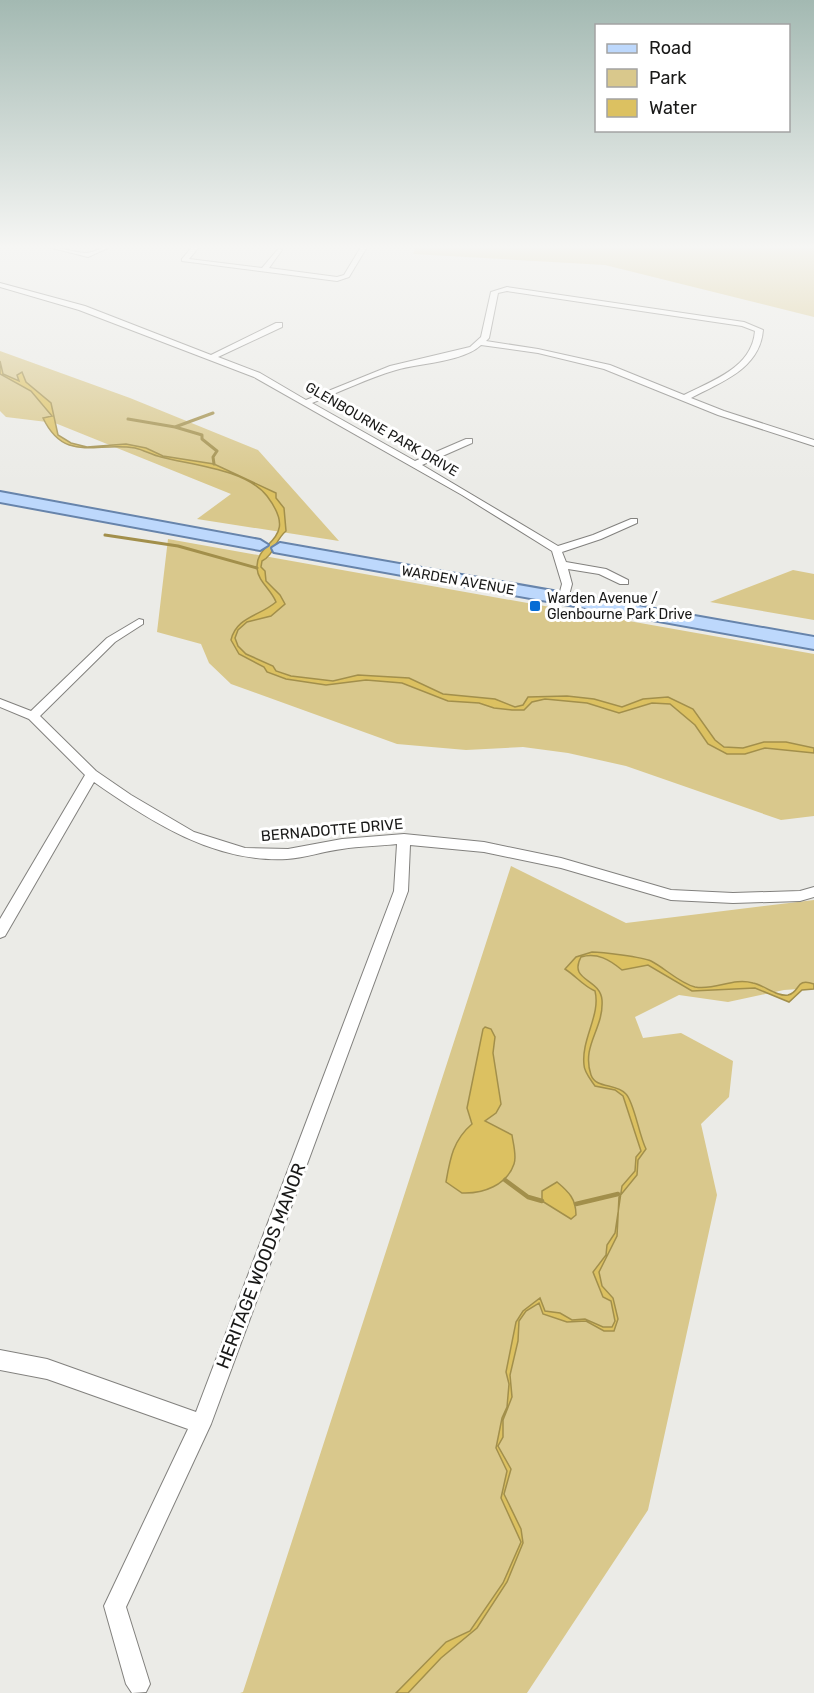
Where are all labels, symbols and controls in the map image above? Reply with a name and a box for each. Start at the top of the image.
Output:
legend [595,24,790,132]
text: Road [649,37,692,59]
text: Park [649,67,687,89]
text: Water [649,97,697,119]
street label: GLENBOURNE PARK DRIVE [302,379,461,480]
street label: WARDEN AVENUE [400,562,516,599]
place label: Warden Avenue / Glenbourne Park Drive [547,590,692,623]
marker: Warden Avenue / Glenbourne Park Drive [528,599,542,613]
street label: BERNADOTTE DRIVE [260,815,404,845]
street label: HERITAGE WOODS MANOR [212,1160,310,1372]

